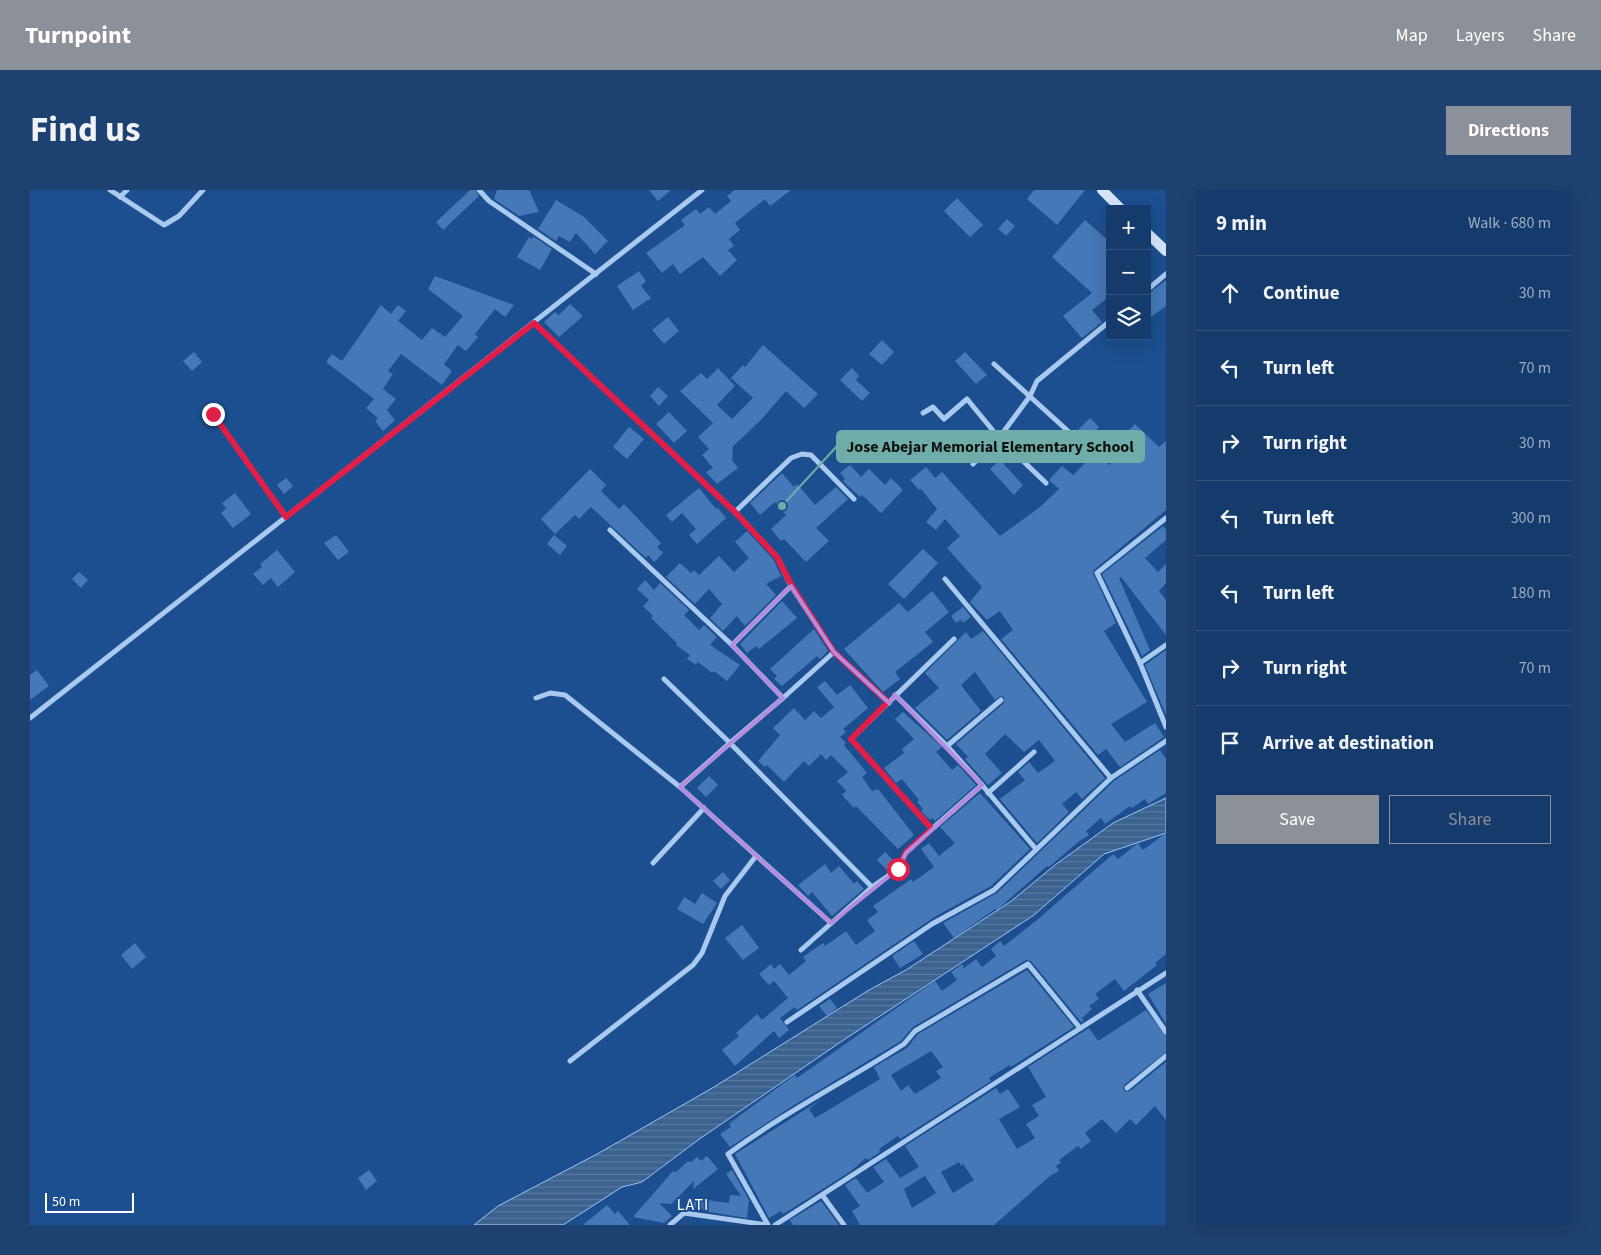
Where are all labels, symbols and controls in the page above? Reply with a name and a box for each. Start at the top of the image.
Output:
text: Turnpoint [25,18,131,53]
text: Map [1396,23,1428,48]
text: Layers [1456,23,1505,48]
text: Share [1533,23,1576,48]
text: Find us [30,105,140,155]
button: Directions [1446,106,1571,155]
map controls [1106,205,1151,340]
button: + [1106,205,1151,250]
text: 9 min [1216,208,1267,238]
text: Walk · 680 m [1468,212,1551,234]
button: − [1106,250,1151,295]
icon: ahead [1216,279,1244,307]
text: Continue [1263,280,1340,307]
text: 30 m [1519,282,1551,304]
button: layers [1106,295,1151,340]
icon: left [1216,354,1244,382]
text: Turn left [1263,355,1334,382]
text: 70 m [1519,357,1551,379]
route end [202,403,225,426]
icon: right [1216,429,1244,457]
text: Turn right [1263,430,1347,457]
callout: Jose Abejar Memorial Elementary School [837,431,1144,462]
text: 30 m [1519,432,1551,454]
text: Jose Abejar Memorial Elementary School [846,436,1134,458]
icon: left [1216,504,1244,532]
text: Turn left [1263,505,1334,532]
text: 300 m [1511,507,1551,529]
icon: left [1216,579,1244,607]
text: Turn left [1263,580,1334,607]
text: 180 m [1511,582,1551,604]
icon: right [1216,654,1244,682]
text: Turn right [1263,655,1347,682]
text: 70 m [1519,657,1551,679]
icon: arrive [1216,729,1244,757]
text: Arrive at destination [1263,730,1434,757]
button: Save [1216,795,1379,844]
button: Share [1389,795,1551,844]
route start [887,858,910,881]
scale bar [45,1190,134,1213]
text: 50 m [52,1192,80,1212]
district label: LATI [677,1194,709,1216]

